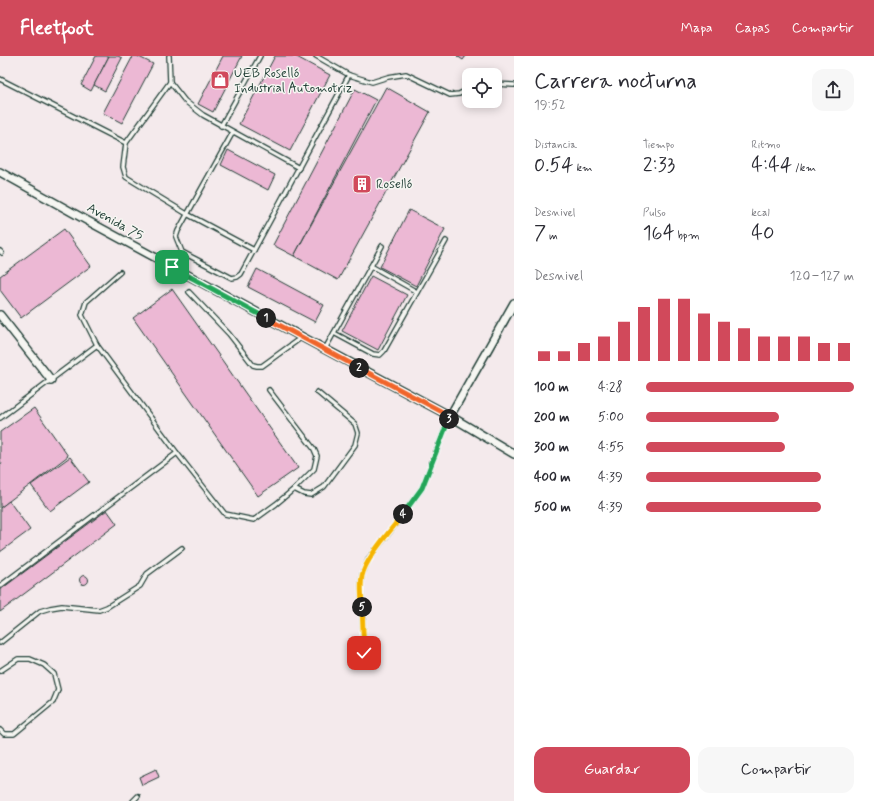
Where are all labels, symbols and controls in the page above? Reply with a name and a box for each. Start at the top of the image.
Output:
text: Fleetfoot [20,16,94,41]
text: Mapa [681,19,713,37]
text: Capas [735,19,770,37]
text: Compartir [792,19,854,37]
place label: UEB Roselló Industrial Automotriz [234,65,353,97]
map controls [462,68,502,108]
button: locate [462,68,502,108]
text: Carrera nocturna [534,68,697,96]
shop icon: UEB Roselló Industrial Automotriz [209,69,231,91]
button: share [812,69,854,111]
text: 19:52 [534,97,566,114]
text: Distancia [534,138,577,152]
text: Tiempo [643,138,674,152]
text: Ritmo [751,138,780,152]
text: 0.54 [534,152,573,179]
text: 2:33 [643,152,675,179]
text: 4:44 [751,152,792,179]
text: km [573,161,593,175]
text: /km [792,161,816,175]
building icon: Roselló [351,173,373,195]
place label: Roselló [376,176,413,193]
street label: Avenida 75 [84,200,146,244]
text: Desnivel [534,206,576,220]
text: Pulso [643,206,666,220]
text: kcal [751,206,770,220]
text: 7 [534,220,546,247]
text: 164 [643,220,674,247]
text: 40 [751,220,774,247]
text: m [546,229,558,243]
text: bpm [674,229,700,243]
pin [155,250,189,284]
icon: arrive [161,256,183,278]
text: Desnivel [534,268,583,285]
text: 120–127 m [790,268,854,285]
pin: 1 [256,308,276,328]
text: 1 [264,311,268,325]
pin: 2 [349,358,369,378]
text: 2 [356,361,362,375]
text: 100 m [534,379,569,396]
text: 4:28 [598,379,623,396]
pin: 3 [439,409,459,429]
text: 200 m [534,409,569,426]
text: 5:00 [598,409,624,426]
text: 3 [447,412,451,426]
text: 300 m [534,439,569,456]
text: 4:55 [598,439,624,456]
text: 400 m [534,469,571,486]
text: 4:39 [598,469,623,486]
text: 500 m [534,499,571,516]
text: 4:39 [598,499,623,516]
pin: 4 [393,504,413,524]
text: 4 [400,507,406,521]
pin: 5 [352,597,372,617]
text: 5 [359,600,365,614]
pin [347,636,381,670]
icon: check [353,642,375,664]
button: Guardar [534,747,690,793]
button: Compartir [698,747,854,793]

